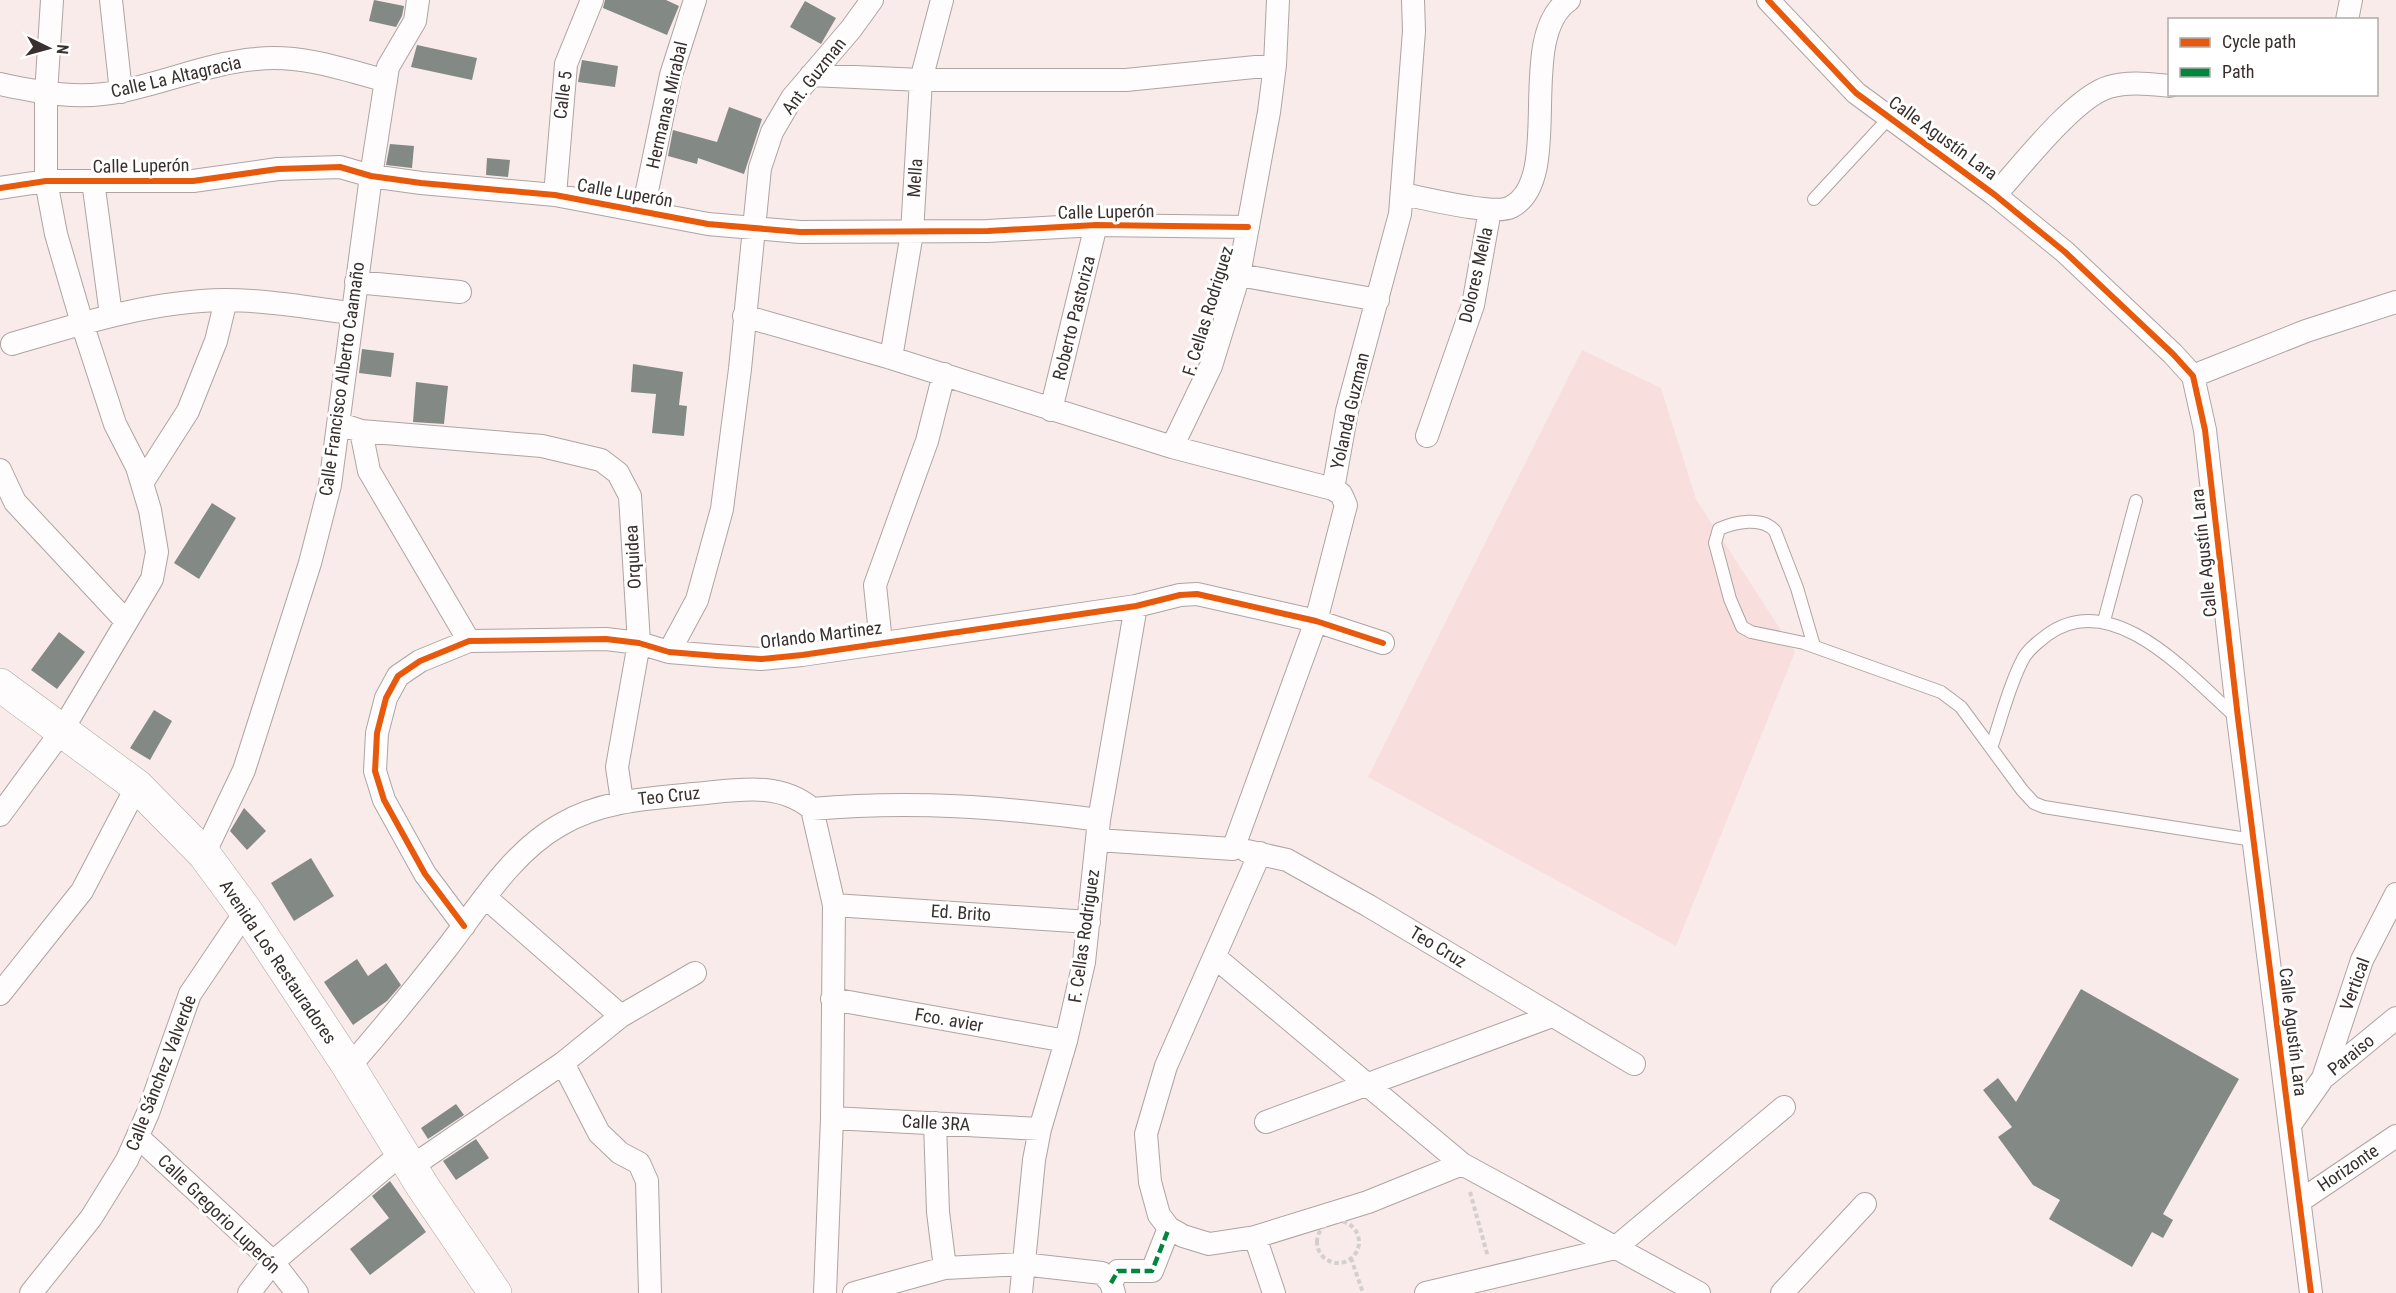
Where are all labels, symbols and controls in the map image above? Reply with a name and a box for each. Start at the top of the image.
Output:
north arrow [18,18,78,78]
legend [2168,18,2378,96]
text: Cycle path [2222,31,2296,52]
street label: Ant. Guzman [777,33,850,118]
street label: Hermanas Mirabal [642,39,691,171]
text: N [53,44,72,55]
street label: Calle La Altagracia [109,51,243,102]
text: Path [2222,61,2255,82]
street label: Calle 5 [549,69,576,120]
street label: Calle Agustín Lara [1885,91,2002,184]
street label: Calle Luperón [92,154,190,177]
street label: Mella [903,158,926,198]
street label: Calle Luperón [576,174,675,211]
street label: Calle Luperón [1057,200,1155,223]
street label: Dolores Mella [1454,225,1497,325]
street label: F. Cellas Rodriguez [1178,243,1237,378]
street label: Roberto Pastoriza [1048,254,1099,382]
street label: Calle Francisco Alberto Caamaño [315,261,368,497]
street label: Yolanda Guzman [1326,350,1373,471]
street label: Calle Agustín Lara [2186,488,2221,618]
street label: Orquidea [620,525,645,590]
street label: Orlando Martinez [759,617,883,652]
street label: Teo Cruz [637,782,701,809]
street label: F. Cellas Rodriguez [1064,868,1103,1004]
street label: Avenida Los Restauradores [216,876,341,1048]
street label: Ed. Brito [930,900,992,925]
street label: Teo Cruz [1406,922,1470,972]
street label: Vertical [2335,955,2374,1013]
street label: Calle Agustín Lara [2275,967,2312,1097]
street label: Calle Sánchez Valverde [121,992,200,1154]
street label: Fco. avier [913,1003,985,1036]
street label: Paraiso [2323,1030,2378,1080]
street label: Calle 3RA [901,1110,971,1135]
street label: Horizonte [2313,1140,2382,1196]
street label: Calle Gregorio Luperón [154,1150,285,1277]

